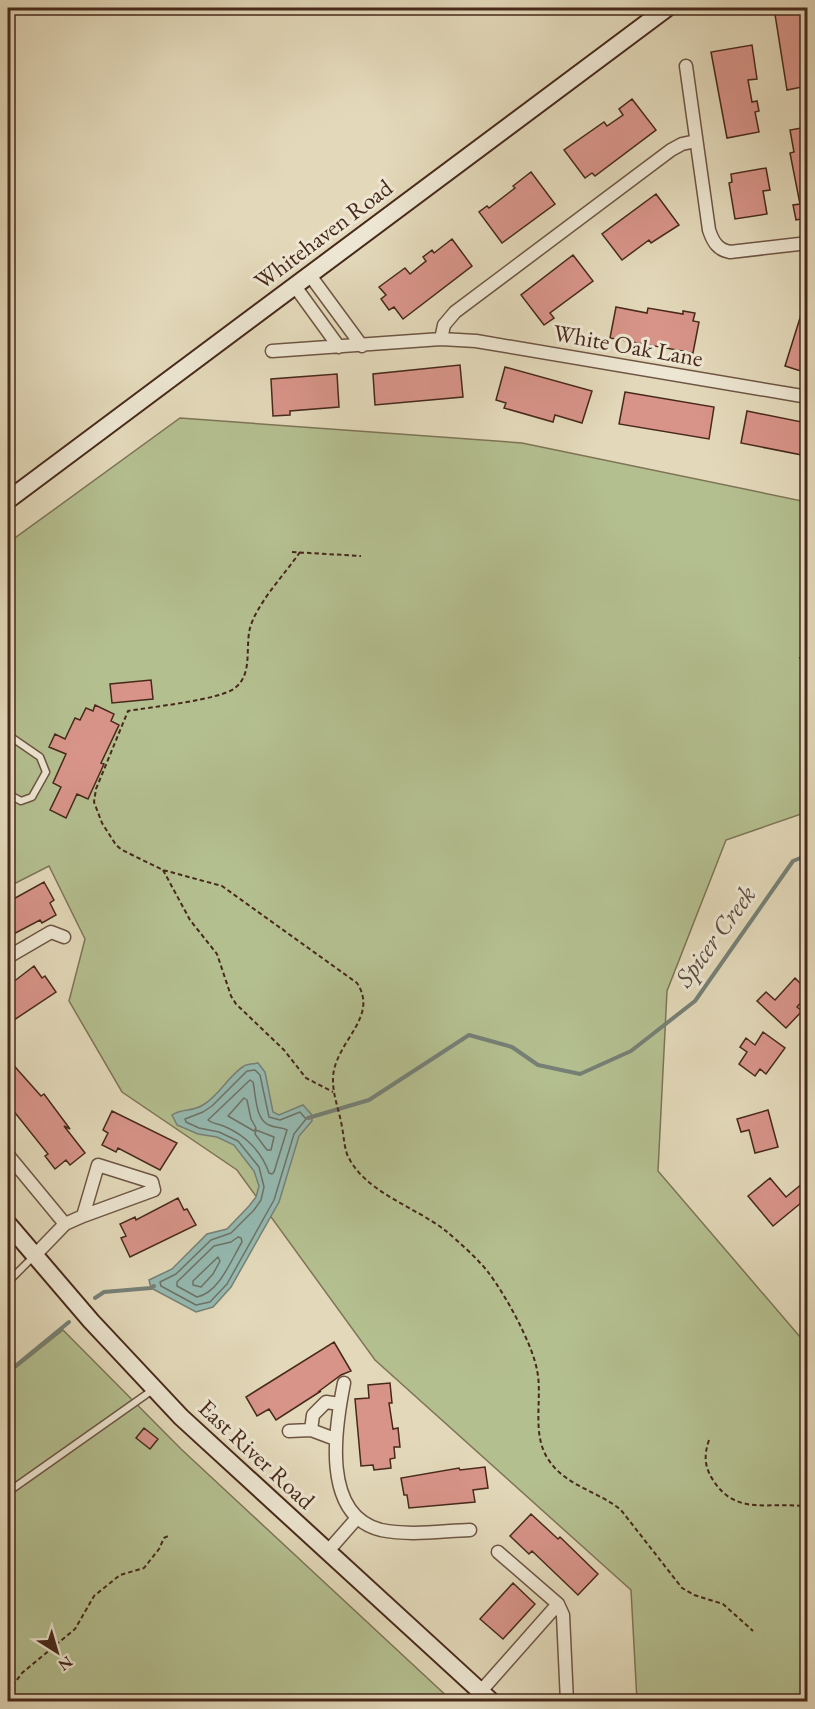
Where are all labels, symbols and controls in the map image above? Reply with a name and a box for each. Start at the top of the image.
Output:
street label: Whitehaven Road [248,171,399,296]
street label: White Oak Lane [551,317,705,373]
water label: Spicer Creek [666,878,763,994]
street label: East River Road [192,1392,322,1516]
north arrow [27,1622,87,1682]
text: N [54,1651,77,1676]

